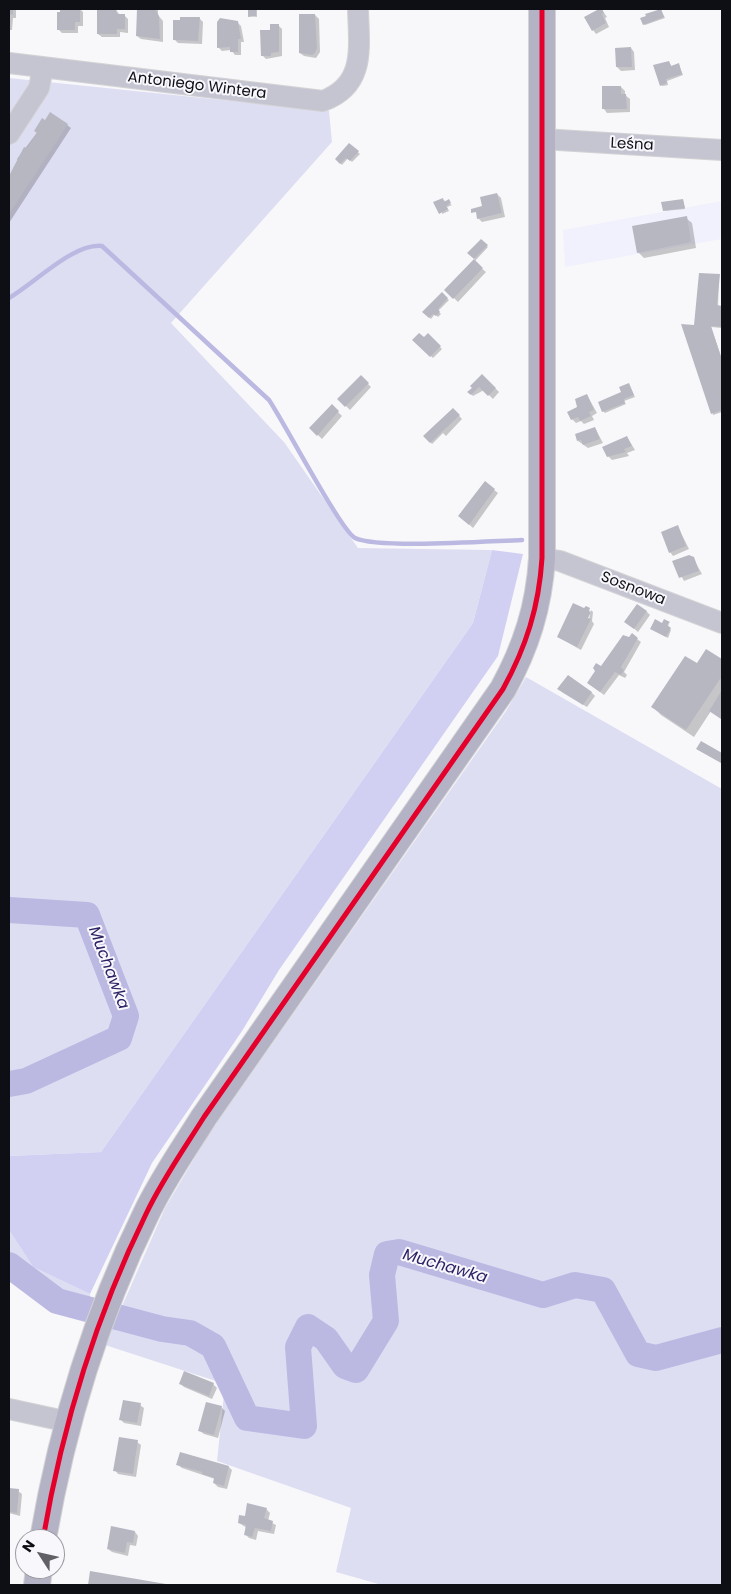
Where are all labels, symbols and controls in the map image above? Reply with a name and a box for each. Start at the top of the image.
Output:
street label: Antoniego Wintera [127,69,267,103]
street label: Leśna [610,135,654,155]
street label: Sosnowa [598,568,668,610]
water label: Muchawka [83,924,133,1012]
water label: Muchawka [401,1246,489,1288]
north arrow [15,1529,65,1579]
text: N [17,1536,40,1556]

